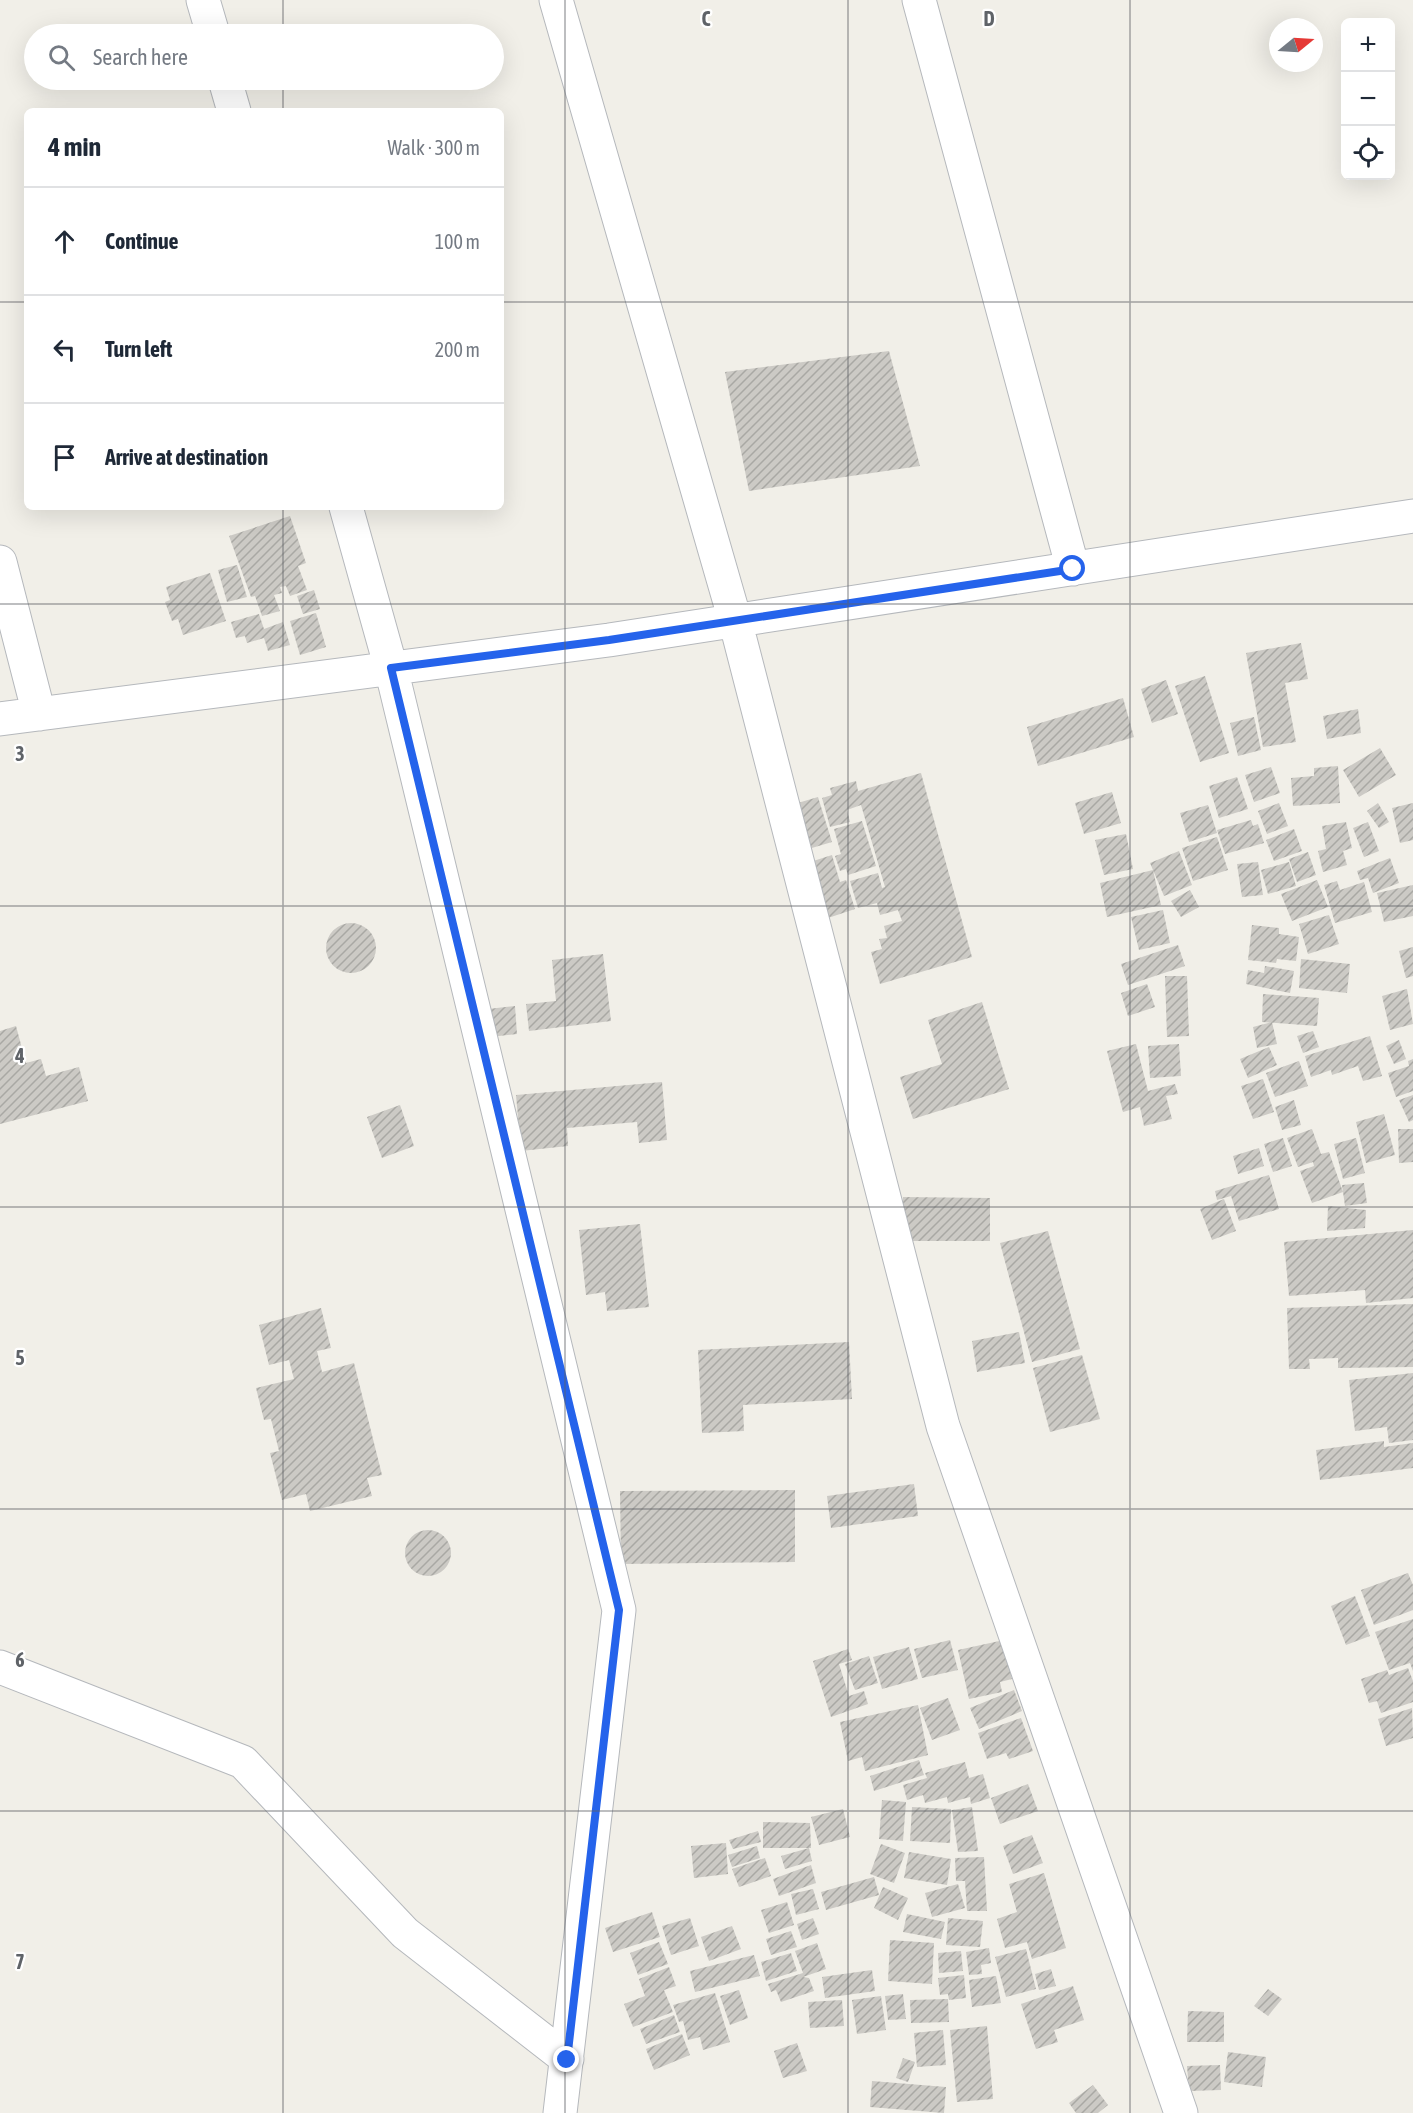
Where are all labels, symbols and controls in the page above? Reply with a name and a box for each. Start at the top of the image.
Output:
text: C [702,7,711,30]
text: D [983,7,995,30]
north arrow [1269,18,1323,72]
map controls [1341,18,1395,180]
button: + [1341,18,1395,72]
search box [24,24,504,90]
icon: search [45,41,78,74]
text: Search here [93,44,188,70]
button: − [1341,72,1395,126]
button: locate [1341,126,1395,180]
text: 4 min [48,132,101,162]
text: Walk · 300 m [388,136,480,159]
icon: ahead [48,225,81,258]
text: Continue [105,228,179,254]
text: 100 m [435,230,480,253]
icon: left [48,333,81,366]
text: Turn left [105,336,172,362]
text: 200 m [435,338,480,361]
icon: arrive [48,441,81,474]
text: Arrive at destination [105,444,268,470]
route start [1059,555,1085,581]
text: 3 [15,742,25,765]
text: 4 [14,1044,25,1067]
text: 5 [15,1346,25,1369]
text: 6 [15,1648,25,1671]
text: 7 [15,1950,25,1973]
route end [553,2046,579,2072]

